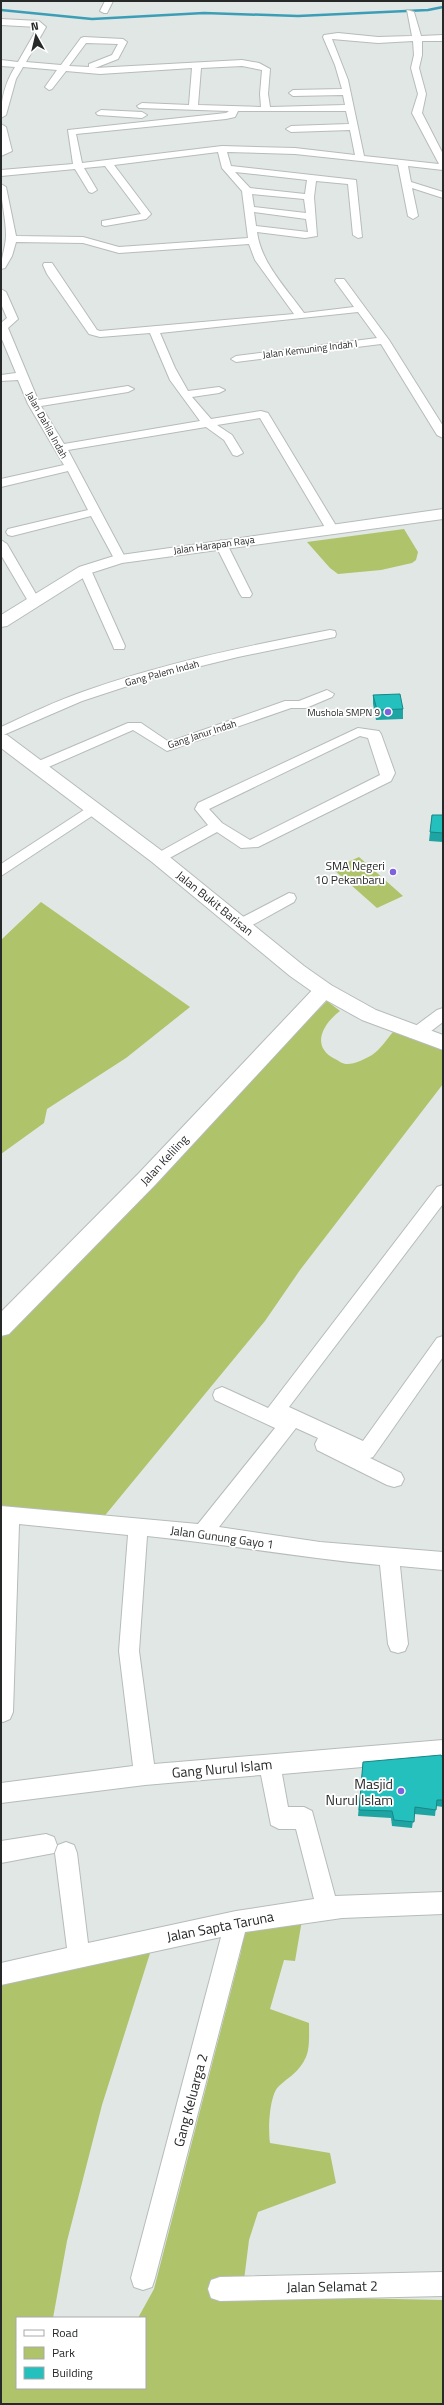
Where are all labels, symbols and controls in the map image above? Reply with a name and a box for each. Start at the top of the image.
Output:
north arrow [16,16,56,56]
text: N [30,18,39,35]
street label: Jalan Kemuning Indah I [262,336,358,362]
street label: Jalan Dahlia Indah [22,389,72,461]
street label: Jalan Harapan Raya [172,532,256,558]
street label: Gang Palem Indah [123,656,201,690]
place label: Mushola SMPN 9 [307,705,380,720]
marker: Mushola SMPN 9 [383,707,393,717]
street label: Gang Janur Indah [166,716,238,752]
place label: SMA Negeri 10 Pekanbaru [315,856,385,889]
street label: Jalan Bukit Barisan [172,866,258,940]
marker: SMA Negeri 10 Pekanbaru [388,867,398,877]
street label: Jalan Keliling [135,1130,193,1190]
street label: Jalan Gunung Gayo 1 [169,1520,275,1554]
street label: Gang Nurul Islam [171,1753,273,1783]
place label: Masjid Nurul Islam [326,1773,393,1810]
marker: Masjid Nurul Islam [396,1786,406,1796]
street label: Jalan Sapta Taruna [165,1905,275,1947]
street label: Gang Keluarga 2 [167,2051,213,2149]
street label: Jalan Selamat 2 [286,2275,378,2297]
legend [16,2317,146,2389]
text: Road [52,2323,78,2342]
text: Park [52,2343,75,2362]
text: Building [52,2363,93,2382]

